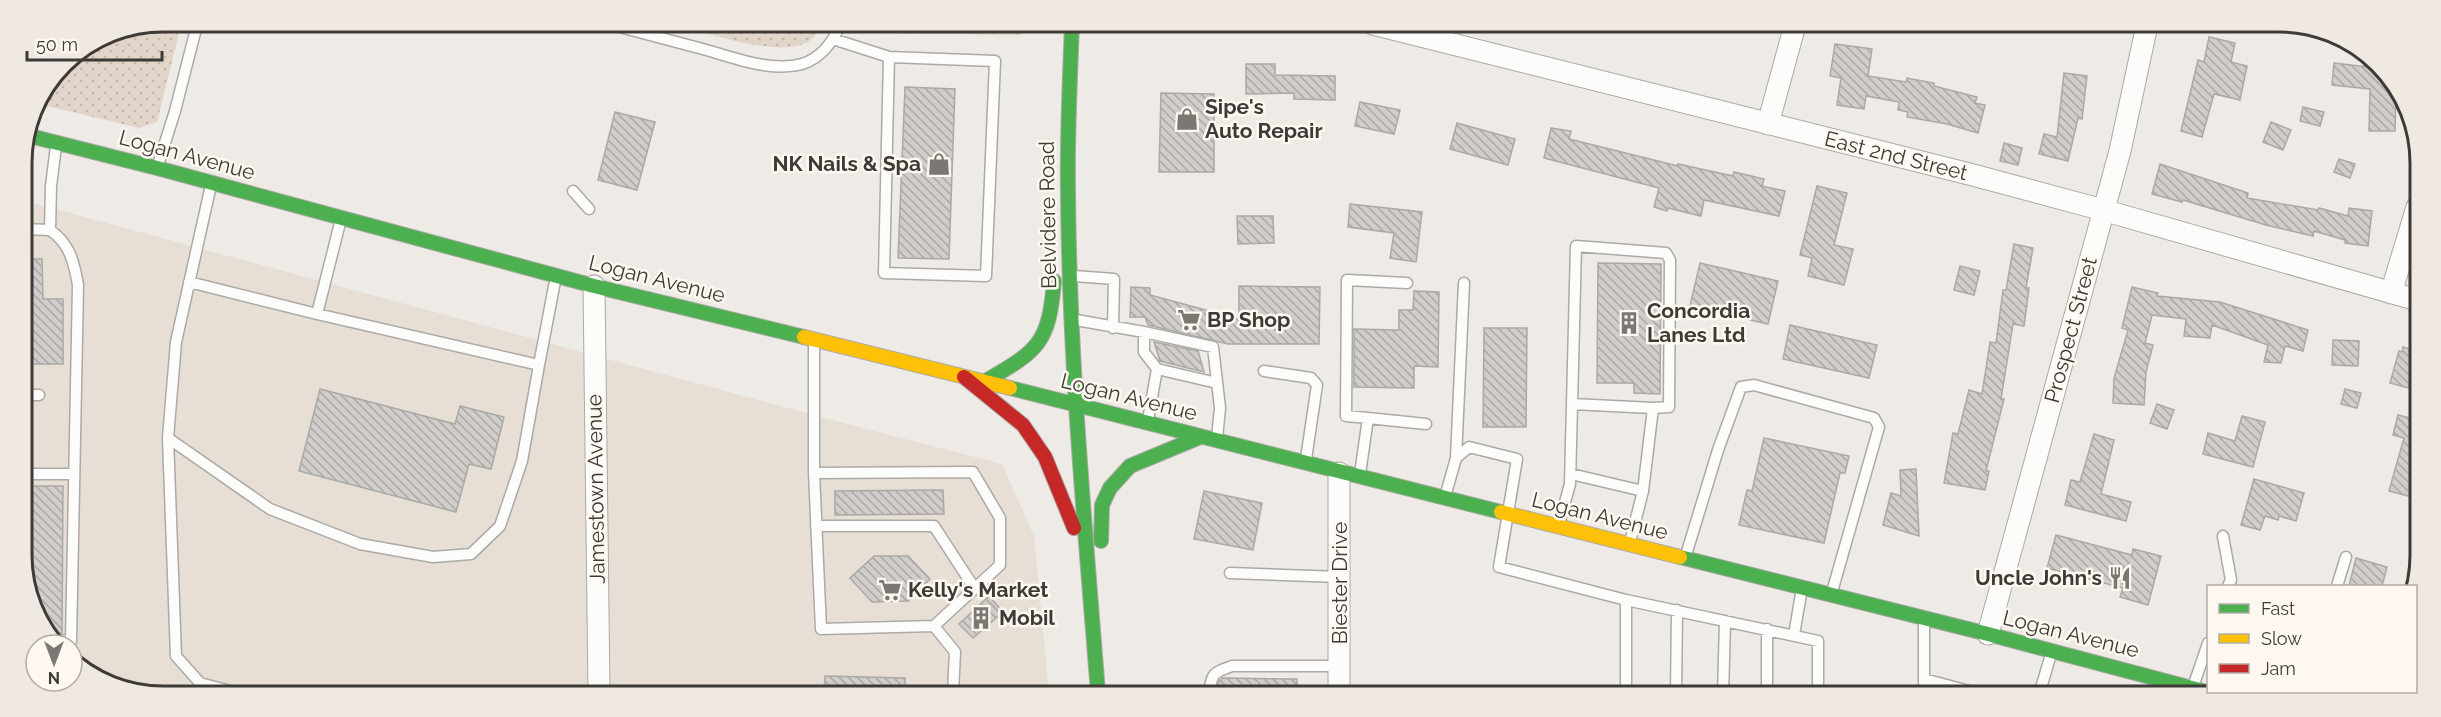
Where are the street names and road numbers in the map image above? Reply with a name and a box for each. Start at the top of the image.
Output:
street label: Logan Avenue [116,124,258,185]
street label: East 2nd Street [1822,126,1970,185]
street label: Belvidere Road [1034,141,1061,289]
street label: Logan Avenue [586,250,728,308]
street label: Prospect Street [2039,254,2102,406]
street label: Logan Avenue [1058,368,1200,426]
street label: Jamestown Avenue [581,394,610,584]
street label: Logan Avenue [1529,487,1671,545]
street label: Biester Drive [1327,522,1352,644]
street label: Logan Avenue [2000,605,2142,663]

